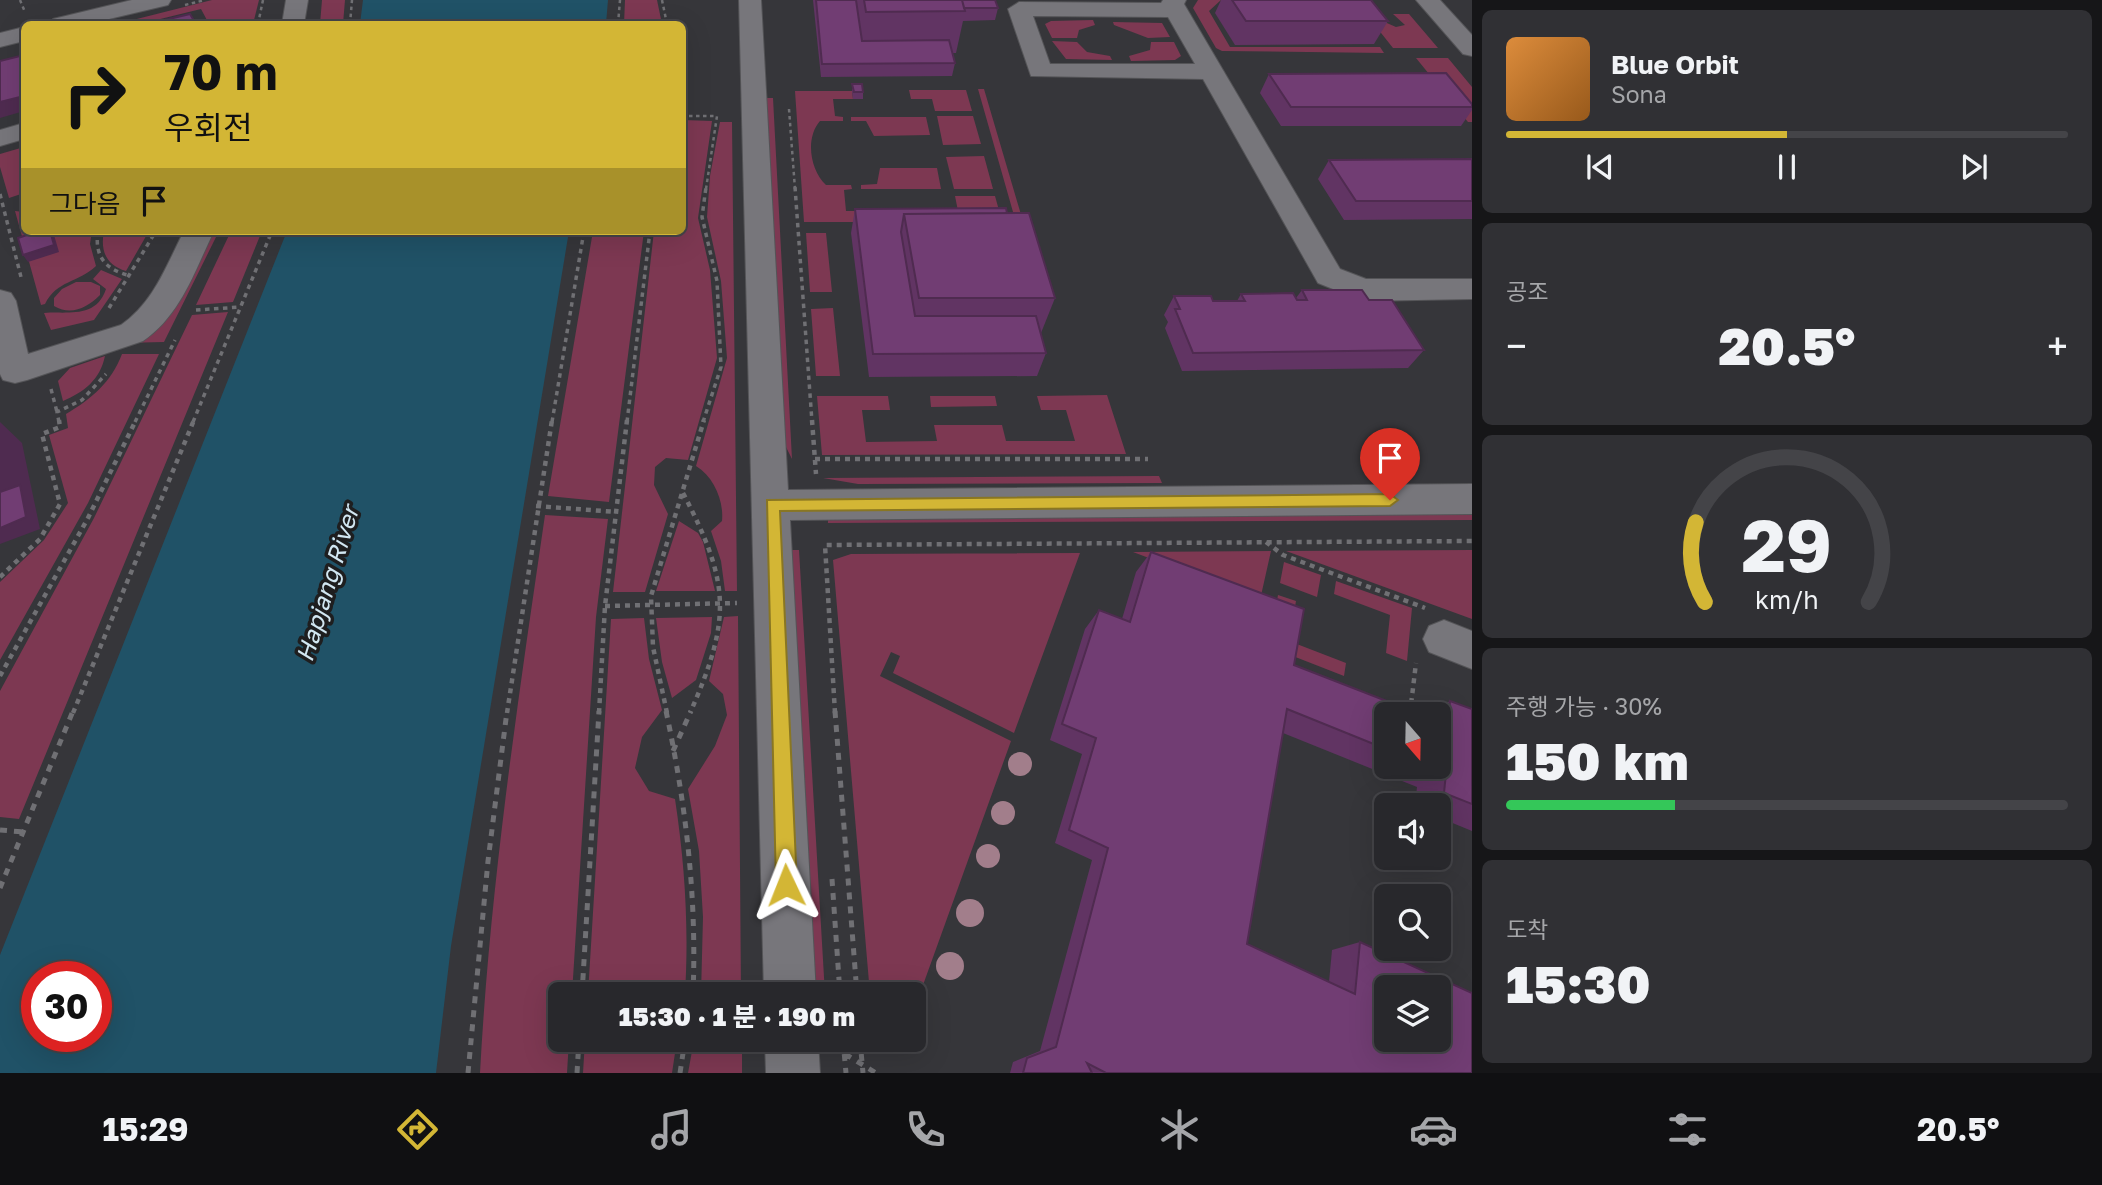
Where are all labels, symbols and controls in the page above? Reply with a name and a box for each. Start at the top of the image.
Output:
text: 70 m [164,42,278,101]
icon: right [49,49,140,140]
text: Blue Orbit [1611,49,1739,80]
text: Sona [1611,80,1667,108]
text: 우회전 [164,108,252,146]
icon: previous [1581,148,1619,186]
icon: pause [1768,148,1806,186]
icon: next [1955,148,1993,186]
icon: arrive [135,182,173,220]
text: 그다음 [49,188,121,219]
text: 공조 [1506,277,1548,305]
text: 20.5° [1719,314,1855,376]
text: − [1506,323,1527,368]
text: + [2047,323,2068,368]
pin [1360,428,1420,500]
icon: arrive [1371,439,1409,477]
water label: Hapjang River [289,499,366,665]
text: 29 [1742,502,1832,589]
text: km/h [1755,584,1819,615]
text: 주행 가능 · 30% [1506,692,1662,720]
north arrow [1374,702,1451,779]
map controls [1374,702,1451,1052]
text: 150 km [1506,729,1689,791]
button: sound [1374,793,1451,870]
position arrow [749,848,823,922]
button: search [1374,884,1451,961]
text: 도착 [1506,915,1548,943]
text: 15:30 [1506,952,1650,1014]
speed limit sign: 30 [21,961,112,1052]
button: layers [1374,975,1451,1052]
text: 15:30 · 1 분 · 190 m [619,1001,855,1032]
icon: directions [393,1105,442,1154]
icon: music [647,1105,696,1154]
icon: phone [901,1105,950,1154]
icon: climate [1155,1105,1204,1154]
icon: car [1409,1105,1458,1154]
icon: filters [1663,1105,1712,1154]
text: 15:29 [102,1110,189,1148]
text: 20.5° [1917,1110,1999,1148]

